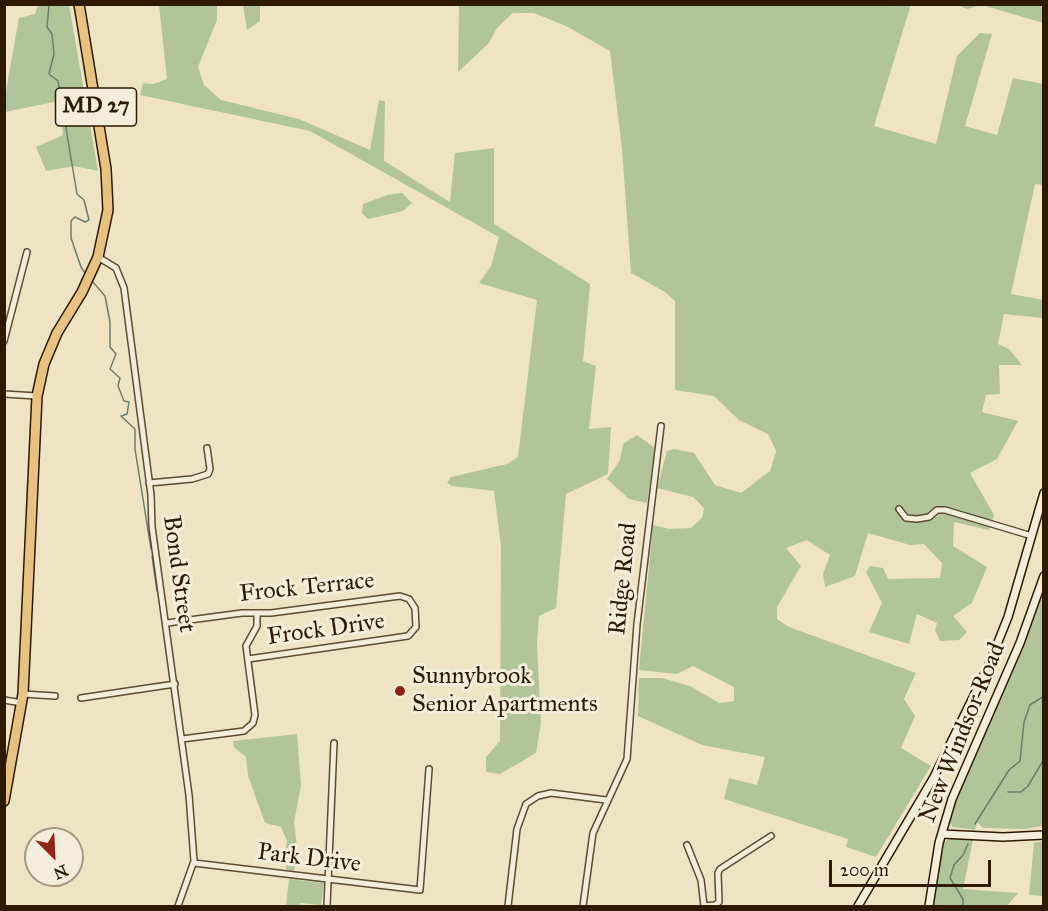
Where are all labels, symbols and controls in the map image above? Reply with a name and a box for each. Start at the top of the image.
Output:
road number: MD 27 [56,88,136,126]
street label: Bond Street [156,514,200,634]
street label: Ridge Road [604,521,644,637]
street label: Frock Terrace [238,567,376,609]
street label: Frock Drive [265,608,387,652]
street label: New Windsor Road [914,639,1012,827]
place label: Sunnybrook Senior Apartments [412,663,598,719]
marker: Sunnybrook Senior Apartments [393,684,407,698]
north arrow [24,827,84,887]
street label: Park Drive [256,838,362,880]
scale bar [832,848,994,886]
text: 200 m [840,859,889,881]
text: N [51,861,71,884]

